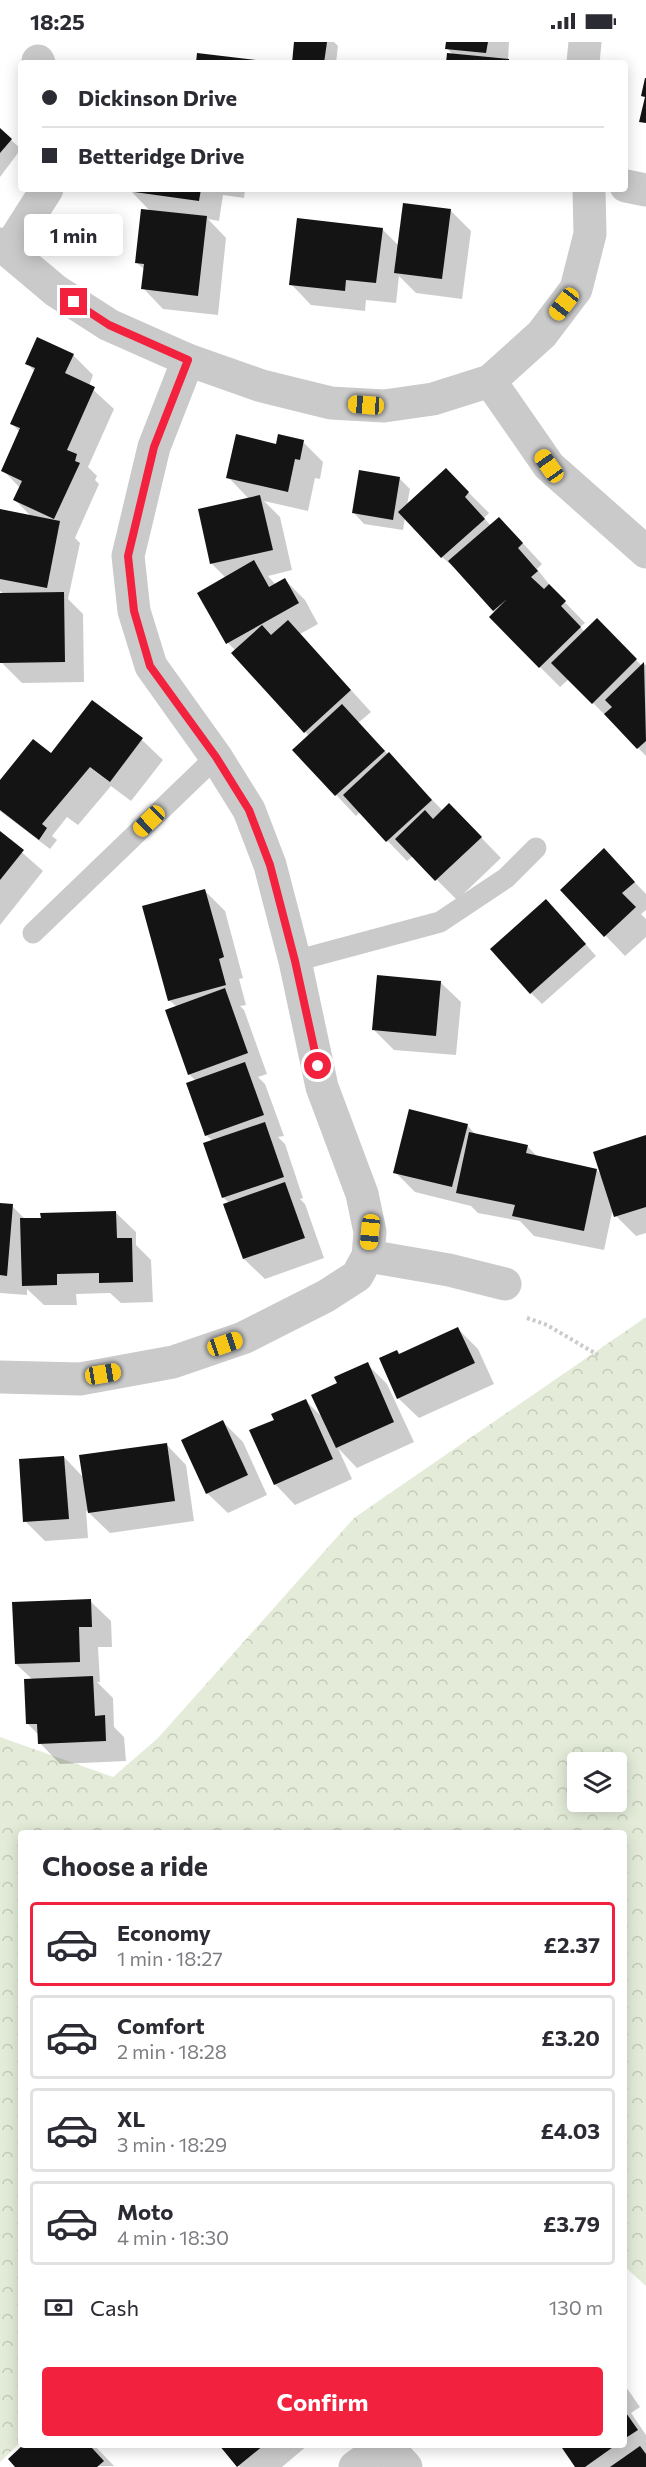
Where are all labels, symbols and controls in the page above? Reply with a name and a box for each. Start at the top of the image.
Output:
text: 18:25 [30,8,85,35]
text: Dickinson Drive [78,84,237,111]
text: Betteridge Drive [78,142,244,169]
callout: 1 min [25,215,124,257]
text: 1 min [50,223,97,247]
car [546,284,582,324]
route end [60,288,87,315]
car [347,395,385,415]
car [531,446,567,486]
car [130,802,168,840]
route start [304,1052,331,1079]
car [359,1213,381,1251]
car [205,1330,245,1358]
car [84,1362,122,1386]
map controls [567,1752,627,1812]
button: layers [567,1752,627,1812]
text: Choose a ride [42,1849,208,1882]
icon: car [45,1917,99,1971]
text: Economy [117,1919,211,1946]
text: £2.37 [544,1931,600,1958]
text: 1 min · 18:27 [117,1946,223,1970]
icon: car [45,2010,99,2064]
text: Comfort [117,2012,205,2039]
text: £3.20 [541,2024,600,2051]
text: 2 min · 18:28 [117,2039,227,2063]
icon: car [45,2103,99,2157]
text: XL [117,2105,145,2132]
text: £4.03 [540,2117,600,2144]
text: 3 min · 18:29 [117,2132,227,2156]
icon: car [45,2196,99,2250]
text: Moto [117,2198,173,2225]
text: £3.79 [543,2210,600,2237]
text: 4 min · 18:30 [117,2225,229,2249]
icon: cash [42,2291,75,2324]
text: Cash [90,2294,139,2321]
text: 130 m [549,2295,603,2319]
button: Confirm [42,2367,603,2436]

